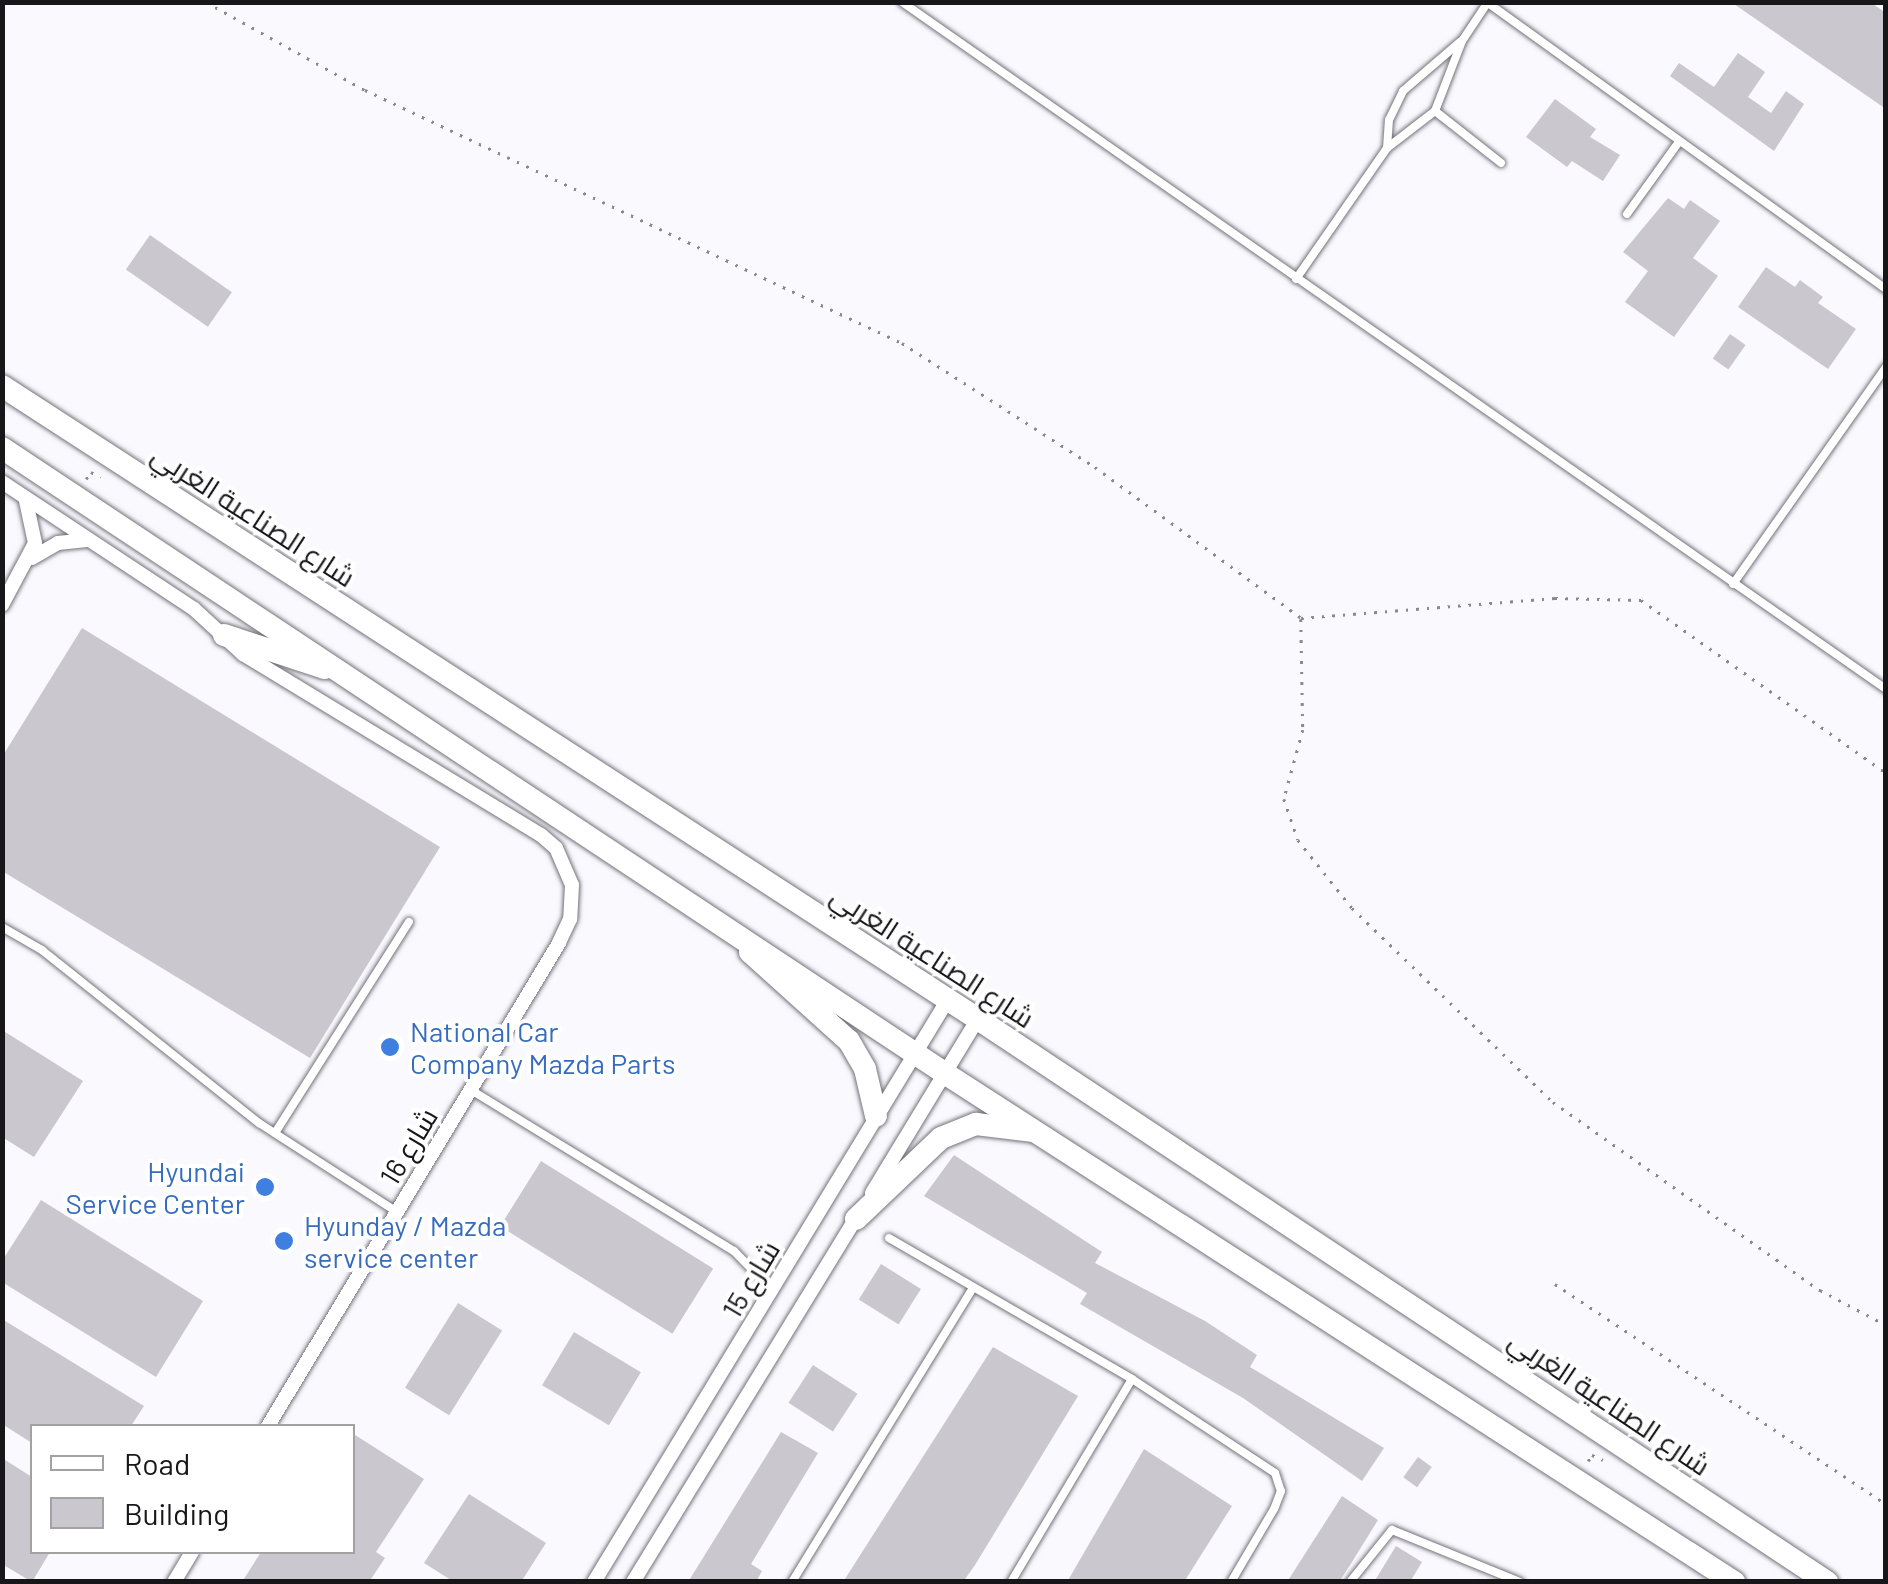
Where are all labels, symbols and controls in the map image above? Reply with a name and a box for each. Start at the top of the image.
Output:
street label: شارع الصناعية الغربي [146,437,362,593]
street label: شارع الصناعية الغربي [825,878,1041,1034]
place label: National Car Company Mazda Parts [410,1014,676,1080]
marker: National Car Company Mazda Parts [379,1036,401,1058]
street label: شارع 16 [372,1101,444,1191]
place label: Hyundai Service Center [65,1154,245,1220]
marker: Hyundai Service Center [254,1176,276,1198]
place label: Hyunday / Mazda service center [304,1208,506,1274]
marker: Hyunday / Mazda service center [273,1230,295,1252]
street label: شارع 15 [714,1234,786,1324]
street label: شارع الصناعية الغربي [1503,1322,1717,1482]
legend [30,1424,355,1554]
text: Road [124,1445,190,1481]
text: Building [124,1495,229,1531]

